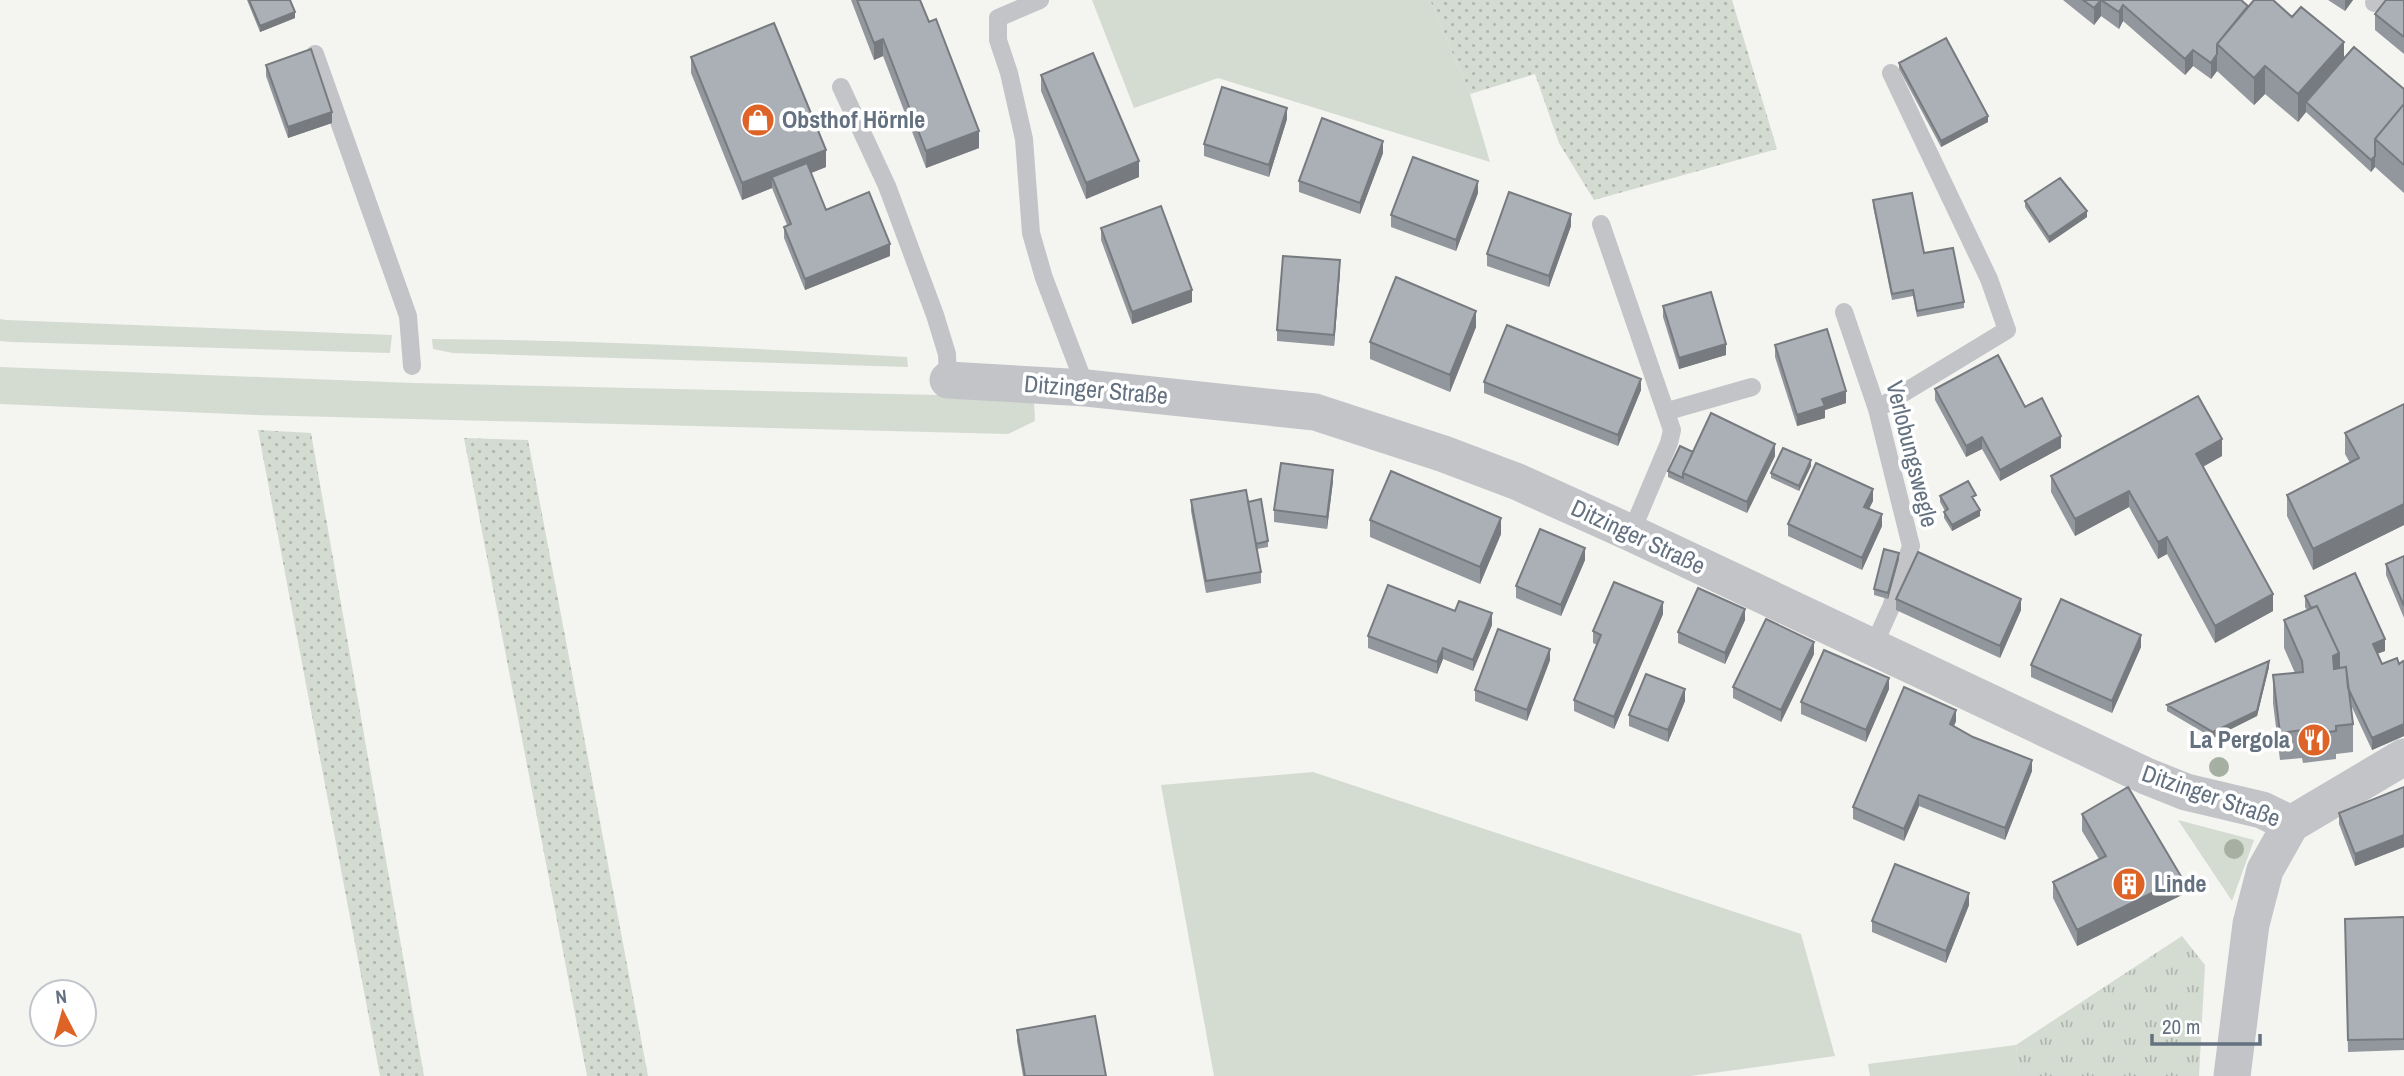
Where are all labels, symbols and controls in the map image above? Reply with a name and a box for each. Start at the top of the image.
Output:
shop icon: Obsthof Hörnle [739,101,777,139]
place label: Obsthof Hörnle [782,103,925,135]
street label: Ditzinger Straße [1023,367,1169,411]
street label: Verlobungswegle [1879,377,1947,530]
street label: Ditzinger Straße [1566,491,1711,581]
restaurant icon: La Pergola [2295,721,2333,759]
place label: La Pergola [2189,723,2290,755]
street label: Ditzinger Straße [2138,756,2285,834]
building icon: Linde [2110,865,2148,903]
place label: Linde [2154,867,2207,899]
north arrow [28,978,98,1048]
text: N [54,983,68,1010]
scale bar [2152,1002,2260,1046]
text: 20 m [2162,1012,2200,1041]

